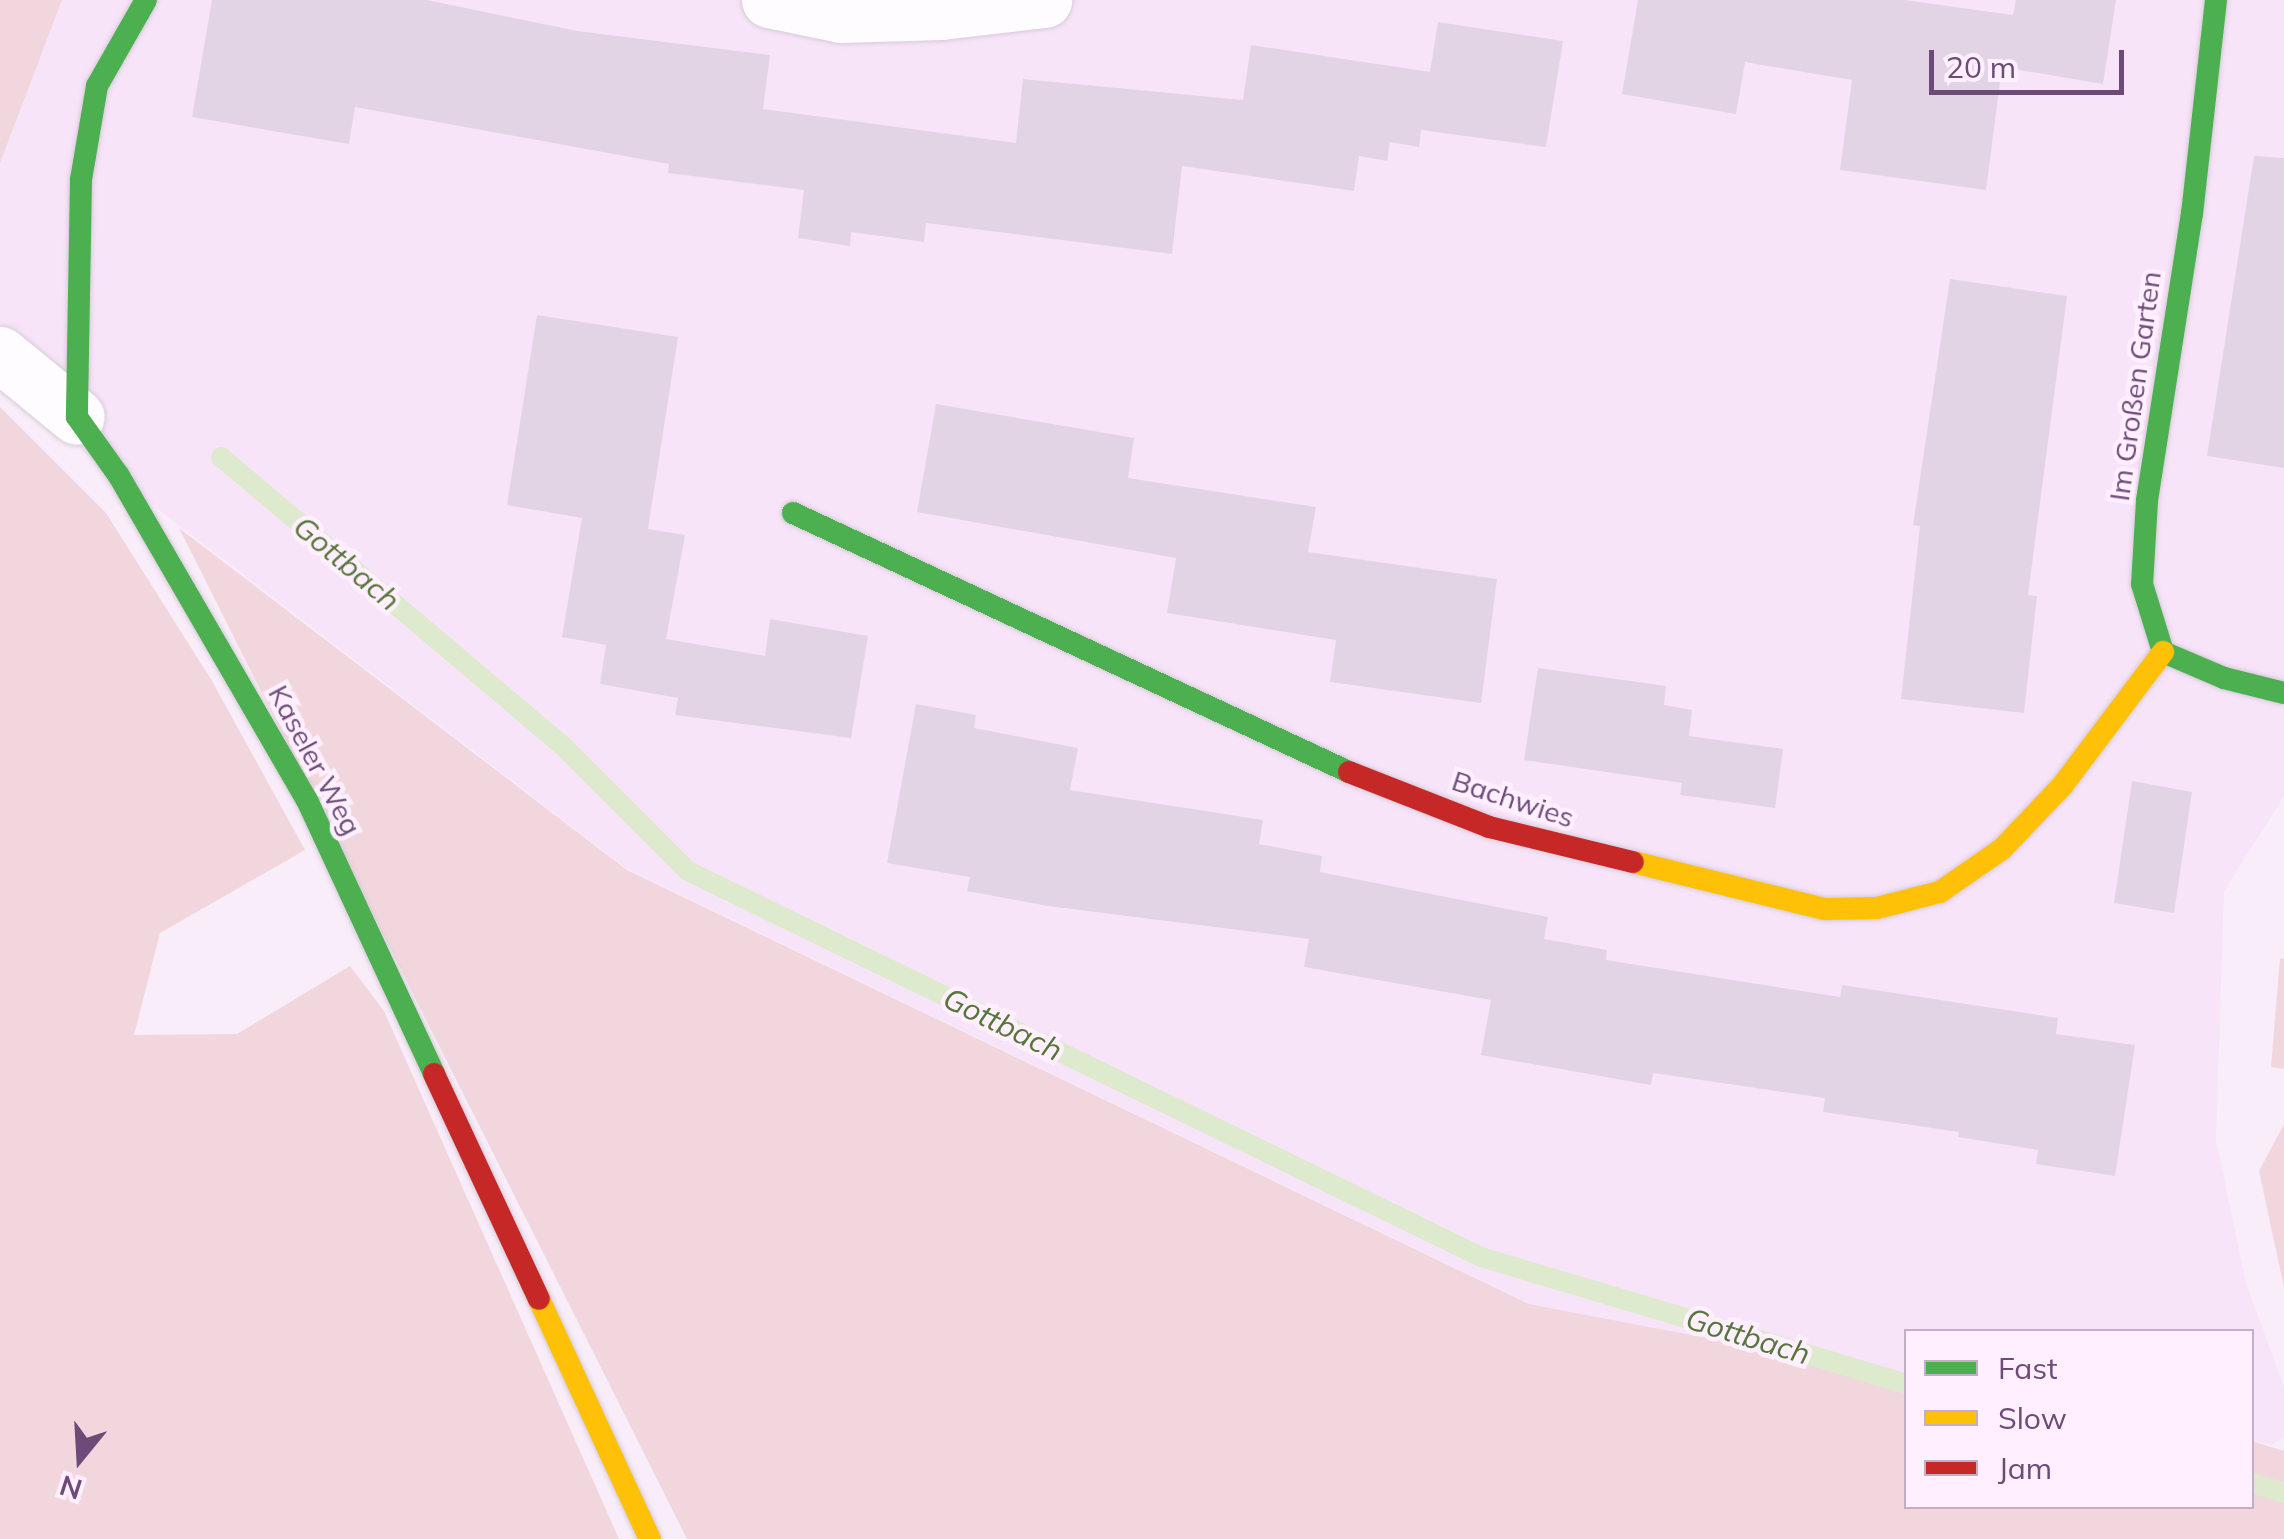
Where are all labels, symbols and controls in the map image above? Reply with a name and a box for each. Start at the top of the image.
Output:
scale bar [1934,30,2129,92]
text: 20 m [1946,48,2016,86]
street label: Im Großen Garten [2102,269,2168,503]
water label: Gottbach [286,508,408,618]
street label: Kaseler Weg [262,679,368,841]
street label: Bachwies [1448,764,1578,834]
water label: Gottbach [938,980,1068,1068]
water label: Gottbach [1682,1300,1814,1372]
legend [1904,1329,2254,1509]
text: Fast [1998,1349,2058,1387]
text: Slow [1998,1399,2067,1437]
north arrow [30,1409,130,1509]
text: Jam [1998,1449,2052,1487]
text: N [55,1468,86,1508]

